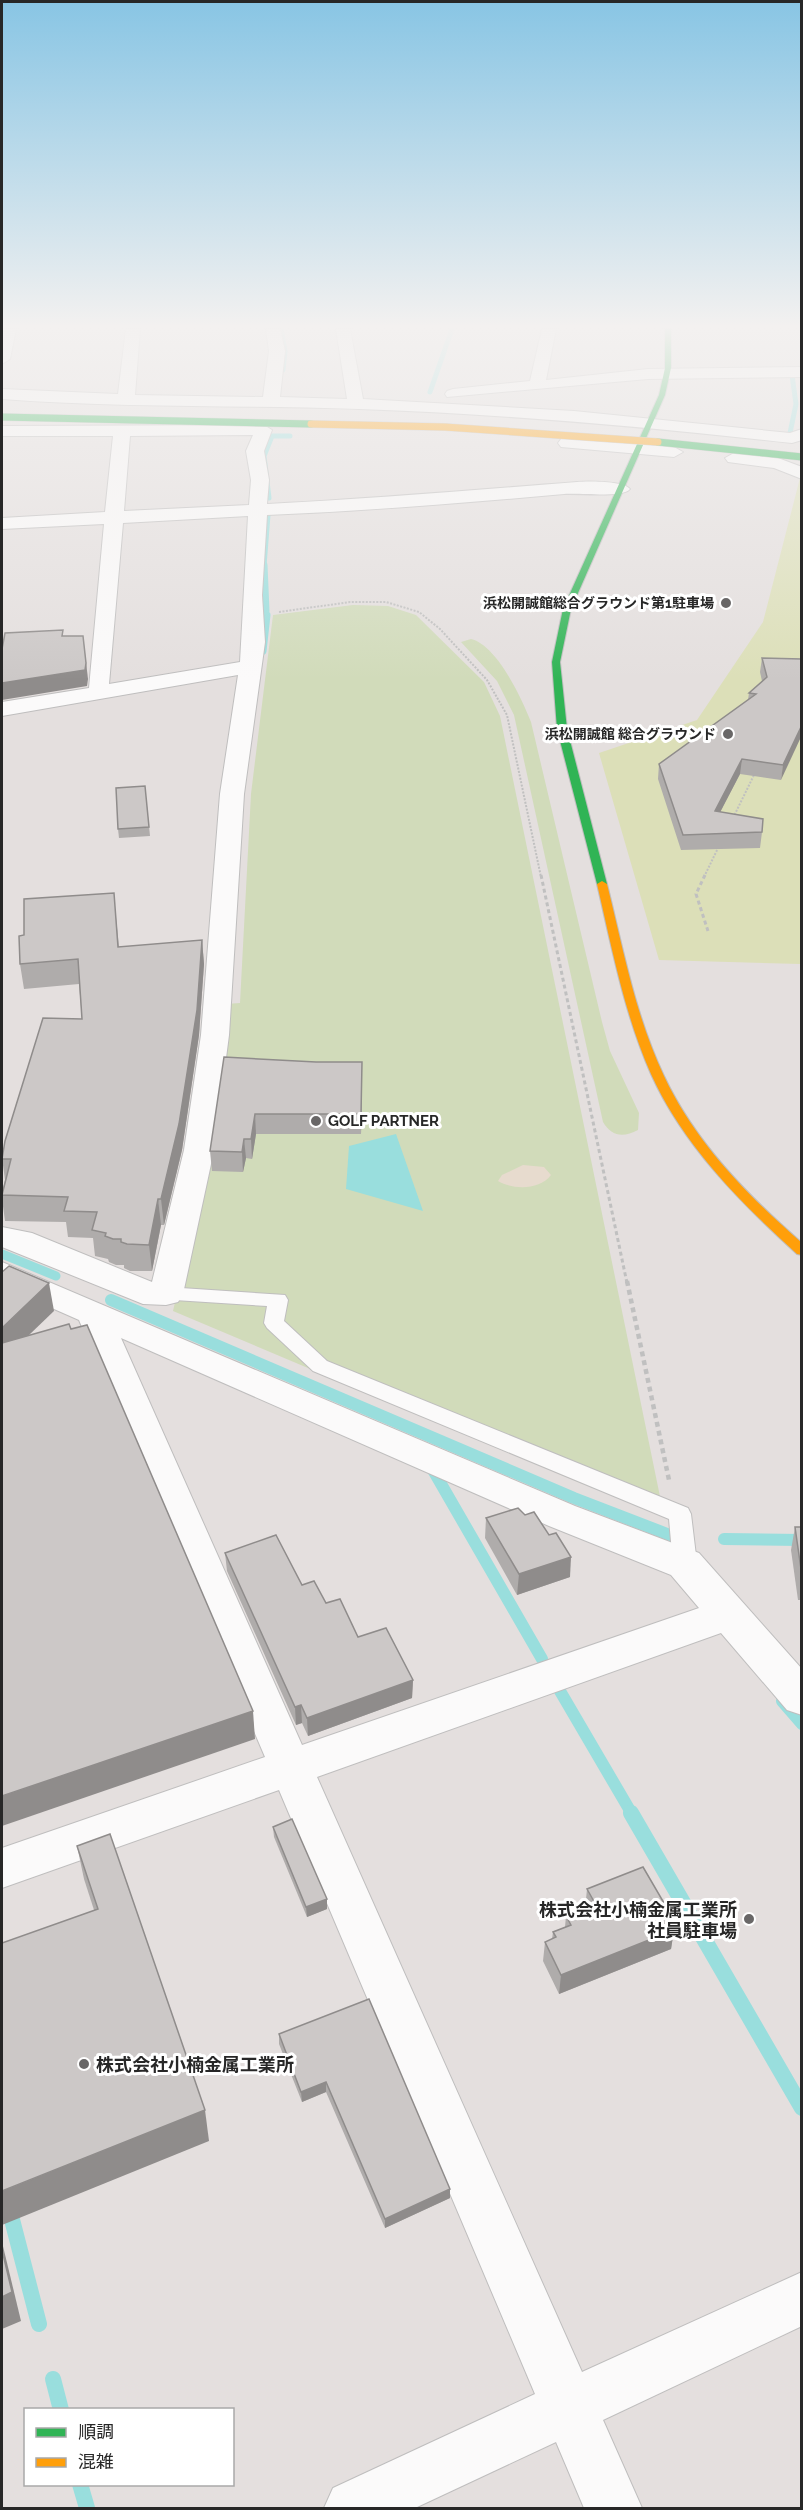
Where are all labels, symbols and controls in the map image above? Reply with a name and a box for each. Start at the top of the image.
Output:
place label: 浜松開誠館総合グラウンド第1駐車場 [483,595,714,611]
marker: 浜松開誠館総合グラウンド第1駐車場 [719,596,733,610]
place label: 浜松開誠館 総合グラウンド [545,726,716,742]
marker: 浜松開誠館 総合グラウンド [721,727,735,741]
place label: GOLF PARTNER [328,1112,439,1130]
marker: GOLF PARTNER [309,1114,323,1128]
place label: 株式会社小楠金属工業所 社員駐車場 [539,1899,737,1941]
marker: 株式会社小楠金属工業所 社員駐車場 [742,1912,756,1926]
place label: 株式会社小楠金属工業所 [96,2054,294,2075]
marker: 株式会社小楠金属工業所 [77,2057,91,2071]
legend [24,2408,234,2486]
text: 順調 [78,2421,114,2442]
text: 混雑 [78,2451,114,2472]

